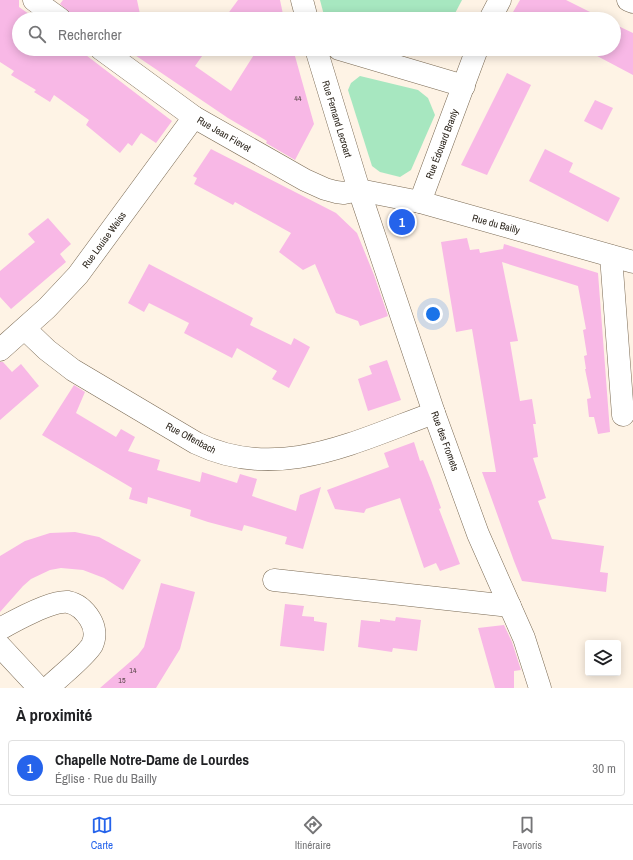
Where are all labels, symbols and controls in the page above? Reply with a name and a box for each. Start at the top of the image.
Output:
search box [12,12,621,56]
icon: search [26,23,48,45]
text: Rechercher [58,24,122,45]
street label: Rue Fernand Lecroart [319,79,355,160]
house number: 44 [294,93,302,103]
street label: Rue Édouard Branly [423,106,462,181]
street label: Rue Jean Fievet [195,113,254,155]
pin: 1 [389,207,415,237]
street label: Rue Louise Weiss [79,209,129,271]
street label: Rue du Bailly [471,211,522,237]
your location [423,304,443,324]
street label: Rue des Fromets [428,409,462,473]
street label: Rue Offenbach [164,419,218,457]
map controls [585,640,621,676]
button: layers [585,640,621,676]
house number: 14 [129,665,137,675]
house number: 15 [118,675,126,685]
text: À proximité [16,703,92,726]
text: Chapelle Notre-Dame de Lourdes [55,749,249,770]
text: 1 [27,760,33,777]
text: 30 m [592,760,616,777]
text: Église · Rue du Bailly [55,770,157,787]
tab: Carte [91,814,113,852]
tab: Itinéraire [295,814,331,852]
tab: Favoris [512,814,542,852]

